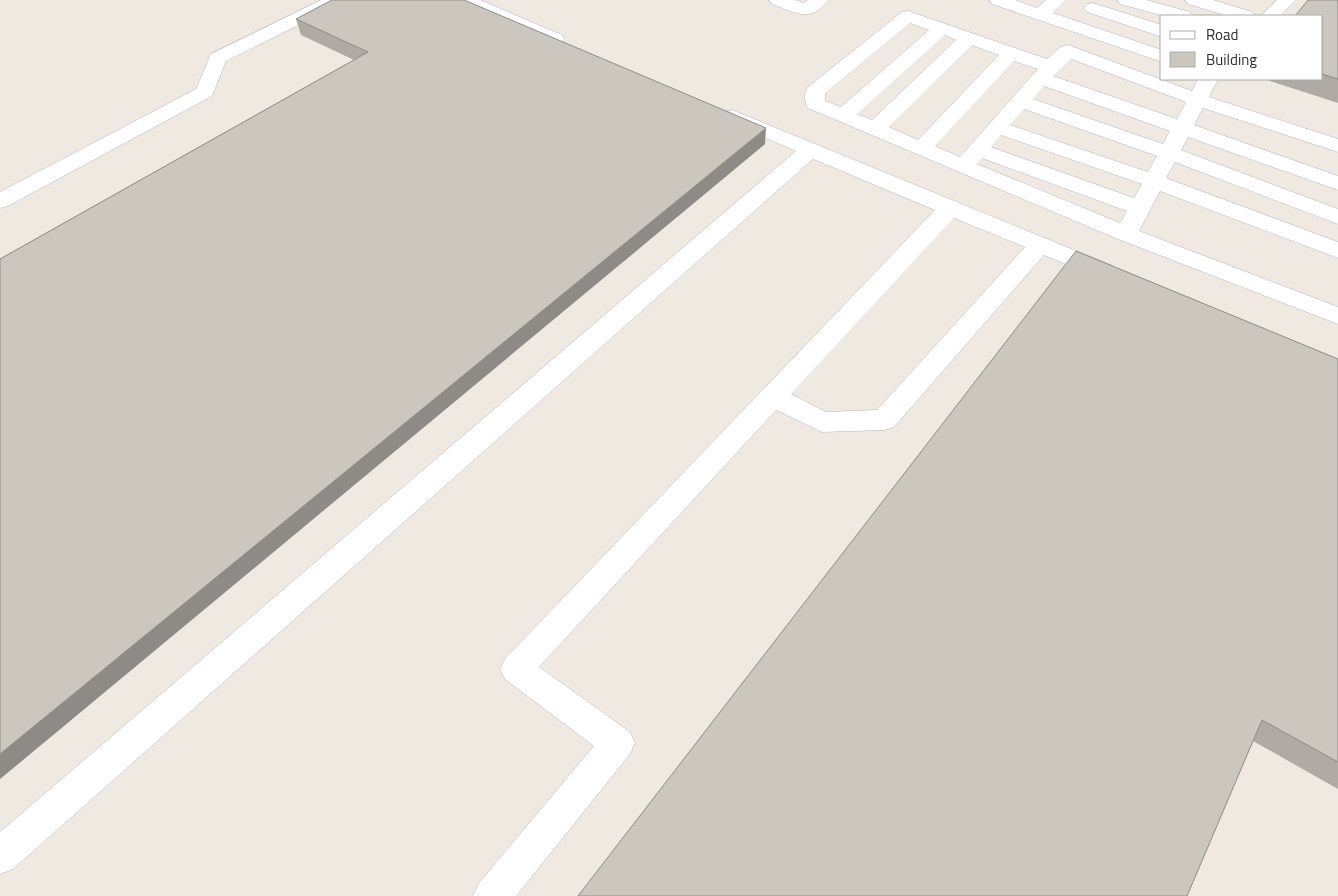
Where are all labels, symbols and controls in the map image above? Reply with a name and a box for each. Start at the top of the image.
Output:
legend [1160,15,1323,80]
text: Road [1206,23,1238,46]
text: Building [1206,48,1257,71]

